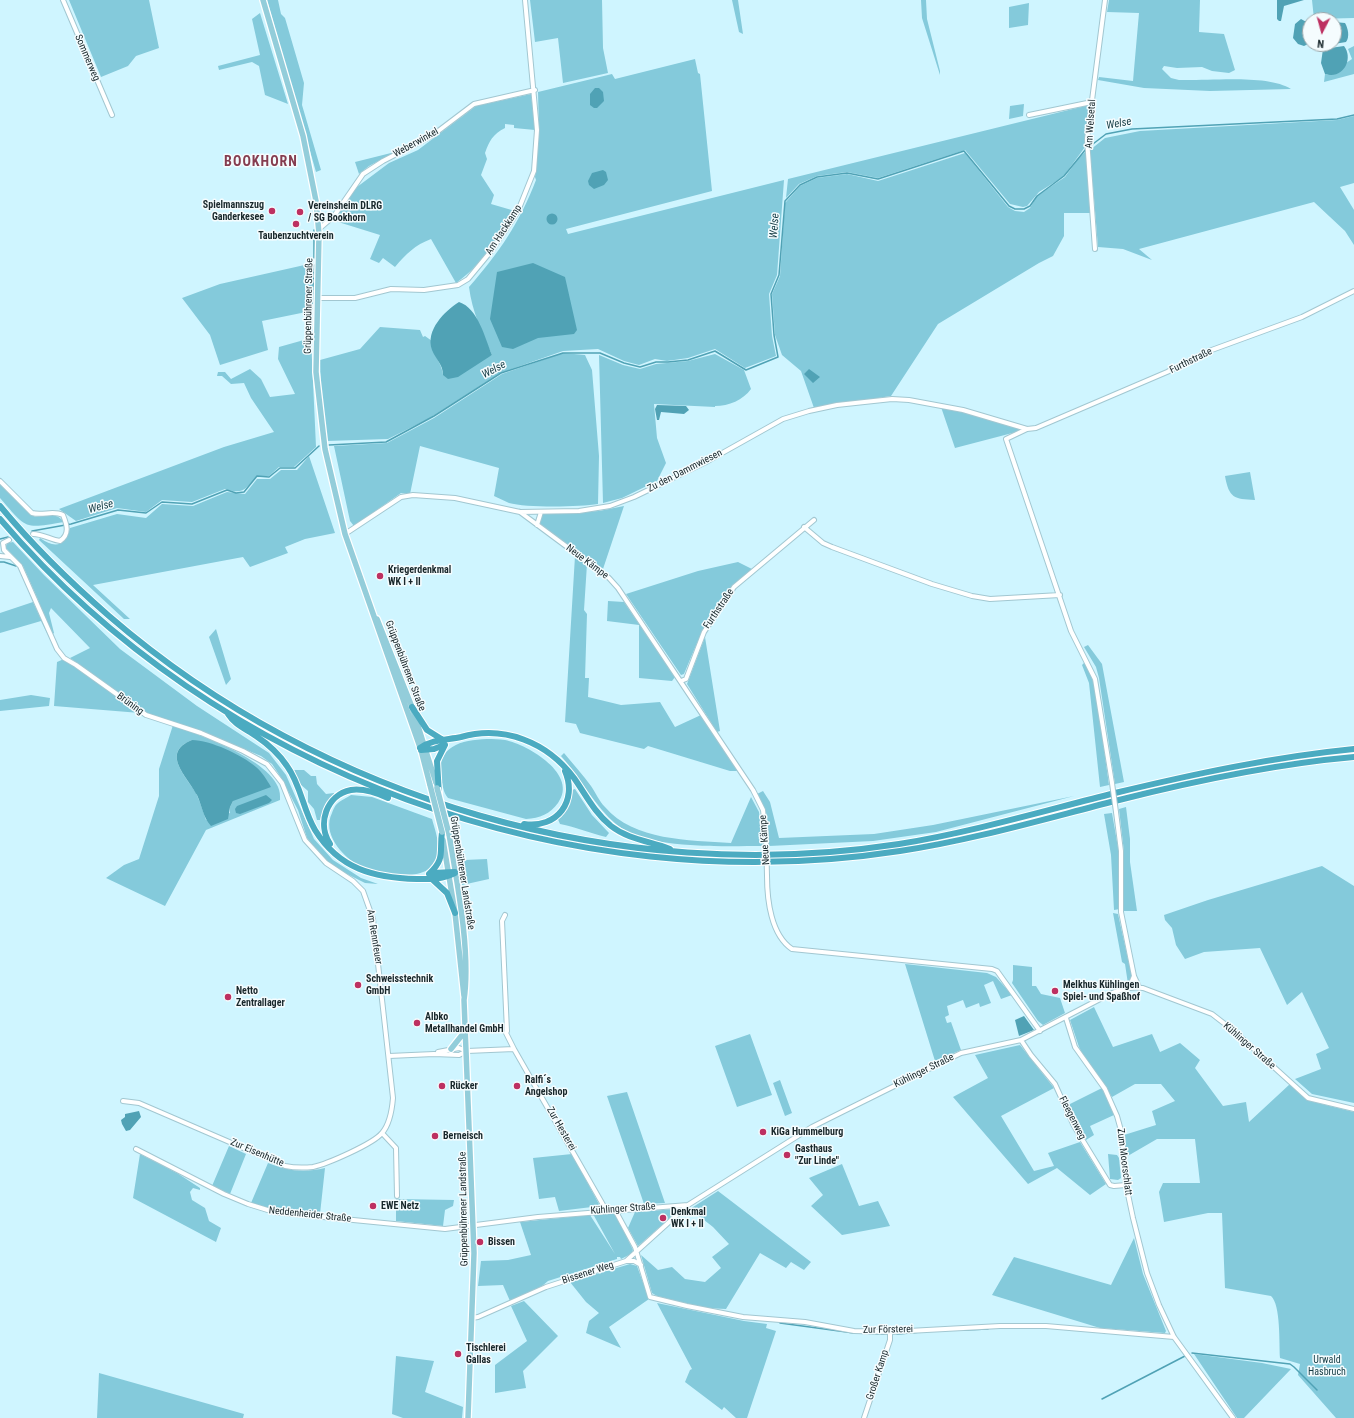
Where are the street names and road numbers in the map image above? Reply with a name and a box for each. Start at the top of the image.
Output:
street label: Sommerweg [72,33,102,83]
street label: Am Welsetal [1083,99,1099,149]
street label: Weberwinkel [391,126,441,160]
street label: Am Hackkamp [483,203,525,257]
street label: Grüppenbührener Straße [302,258,316,354]
street label: Furthstraße [1168,346,1214,376]
street label: Zu den Dammwiesen [646,447,724,495]
street label: Neue Kämpe [563,542,611,582]
street label: Furthstraße [701,587,737,631]
street label: Grüppenbührener Straße [382,619,428,713]
street label: Brüning [114,690,146,718]
street label: Grüppenbührener Landstraße [447,815,477,931]
street label: Neue Kämpe [757,815,773,865]
street label: Am Rennfeuer [364,909,384,965]
street label: Kühlinger Straße [1221,1020,1277,1072]
street label: Kühlinger Straße [892,1051,956,1091]
street label: Fleegenweg [1056,1094,1088,1142]
street label: Zur Hesterei [544,1105,578,1153]
street label: Zum Moorschlatt [1114,1128,1134,1196]
street label: Zur Eisenhütte [228,1136,286,1170]
street label: Grüppenbührener Landstraße [457,1152,471,1266]
street label: Kühlinger Straße [590,1201,656,1217]
street label: Neddenheider Straße [268,1205,352,1225]
street label: Bissener Weg [561,1259,615,1287]
street label: Zur Försterei [863,1324,913,1336]
street label: Großer Kamp [864,1348,892,1402]

